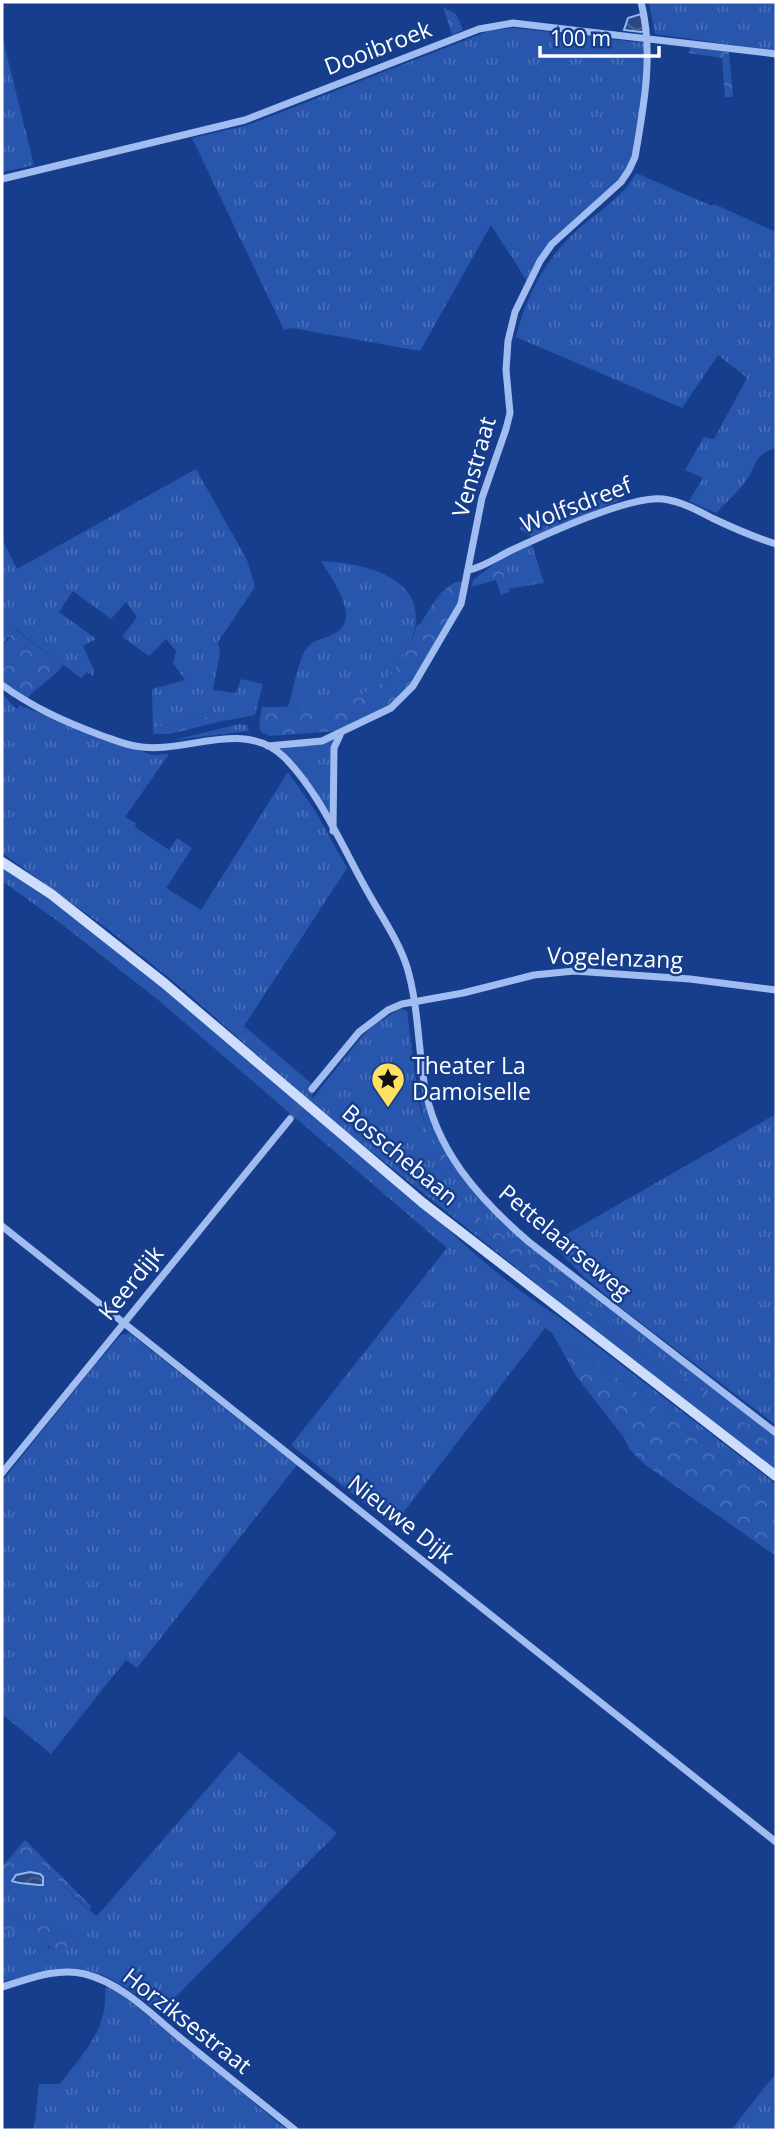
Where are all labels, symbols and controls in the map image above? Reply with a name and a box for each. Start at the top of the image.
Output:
street label: Dooibroek [319,12,436,82]
scale bar [540,14,659,58]
text: 100 m [550,24,611,52]
street label: Venstraat [443,413,503,521]
street label: Wolfsdreef [515,468,637,540]
street label: Vogelenzang [547,939,684,975]
place label: Theater La Damoiselle [412,1049,531,1107]
place icon: Theater La Damoiselle [369,1060,407,1109]
street label: Bosschebaan [336,1096,465,1212]
street label: Pettelaarseweg [493,1176,639,1307]
street label: Keerdijk [90,1238,170,1326]
street label: Nieuwe Dijk [342,1466,462,1570]
street label: Horziksestraat [117,1960,259,2081]

